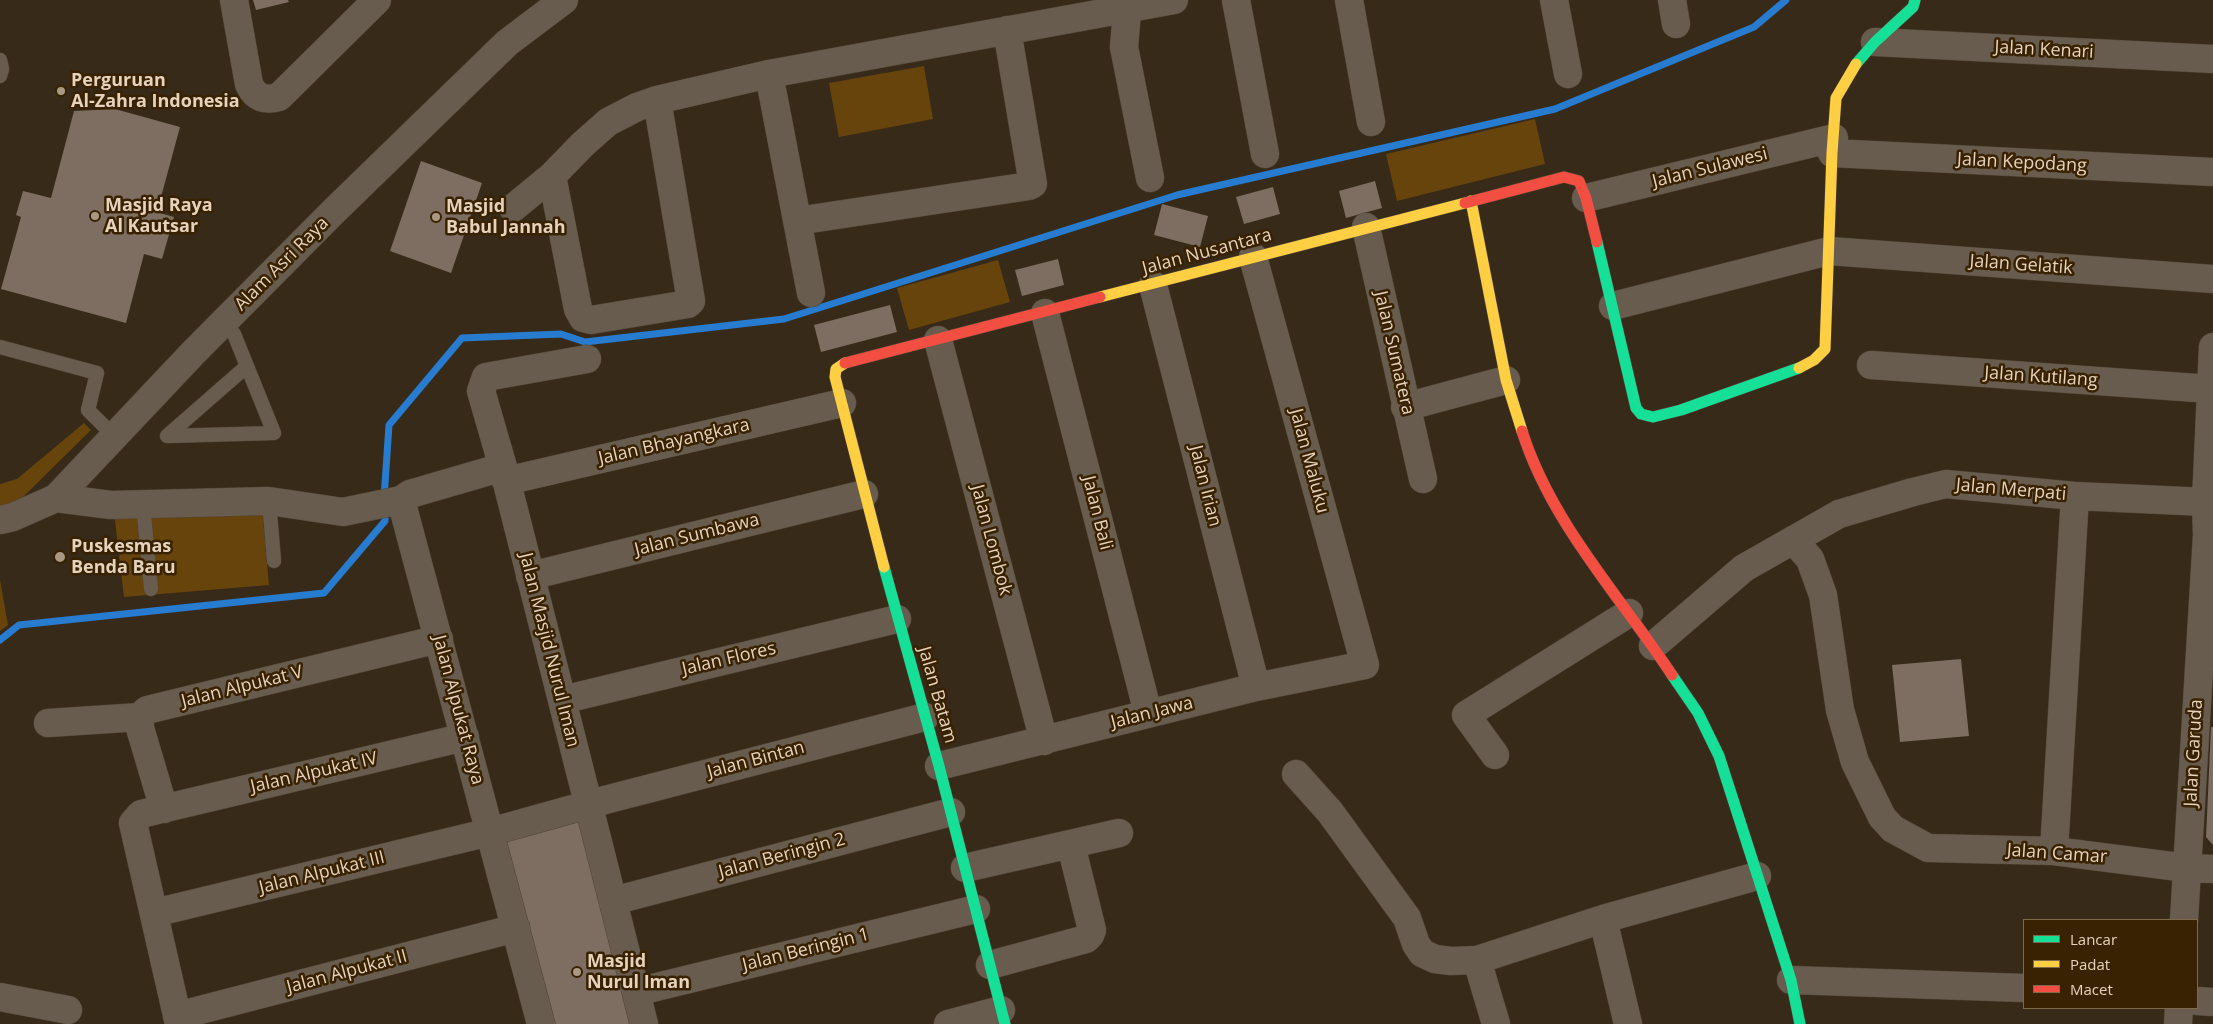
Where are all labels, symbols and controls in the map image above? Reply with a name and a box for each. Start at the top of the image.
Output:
street label: Jalan Kenari [1994,37,2094,63]
place label: Perguruan Al-Zahra Indonesia [71,70,240,112]
marker: Perguruan Al-Zahra Indonesia [55,85,67,97]
street label: Jalan Sulawesi [1650,143,1770,193]
street label: Jalan Kepodang [1957,149,2087,177]
place label: Masjid Raya Al Kautsar [105,195,213,238]
place label: Masjid Babul Jannah [446,196,566,238]
marker: Masjid Raya Al Kautsar [89,210,101,222]
marker: Masjid Babul Jannah [430,211,442,223]
street label: Alam Asri Raya [231,213,333,315]
street label: Jalan Nusantara [1140,224,1274,280]
street label: Jalan Gelatik [1969,251,2073,279]
street label: Jalan Sumatera [1369,289,1419,417]
street label: Jalan Kutilang [1984,362,2098,392]
street label: Jalan Maluku [1285,406,1333,516]
street label: Jalan Bhayangkara [596,414,752,470]
street label: Jalan Irian [1184,443,1226,529]
street label: Jalan Bali [1077,474,1117,552]
street label: Jalan Merpati [1955,474,2067,506]
street label: Jalan Lombok [966,482,1016,598]
street label: Jalan Sumbawa [632,509,762,561]
place label: Puskesmas Benda Baru [71,536,175,578]
marker: Puskesmas Benda Baru [53,550,67,564]
street label: Jalan Masjid Nurul Iman [514,551,584,749]
street label: Jalan Alpukat Raya [428,633,488,787]
street label: Jalan Flores [680,638,778,680]
street label: Jalan Batam [913,644,961,746]
street label: Jalan Alpukat V [179,661,305,713]
street label: Jalan Jawa [1109,692,1195,734]
street label: Jalan Garuda [2180,699,2208,807]
street label: Jalan Bintan [705,737,807,783]
street label: Jalan Alpukat IV [249,748,379,798]
street label: Jalan Beringin 2 [716,829,848,883]
street label: Jalan Camar [2006,840,2108,868]
street label: Jalan Alpukat III [257,847,387,899]
legend [2023,919,2198,1009]
street label: Jalan Beringin 1 [740,924,872,976]
text: Lancar [2070,929,2117,949]
street label: Jalan Alpukat II [284,946,410,998]
place label: Masjid Nurul Iman [587,951,690,994]
text: Padat [2070,954,2110,974]
marker: Masjid Nurul Iman [571,966,583,978]
text: Macet [2070,979,2113,999]

